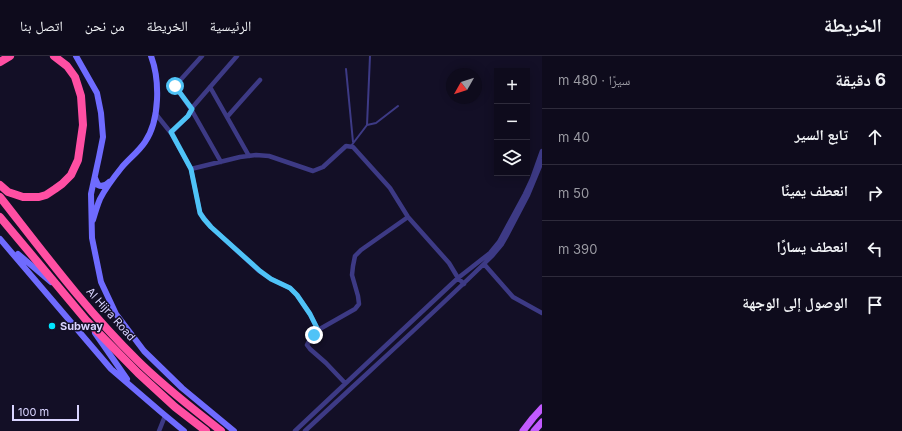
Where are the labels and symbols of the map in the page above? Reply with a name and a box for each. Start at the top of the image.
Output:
north arrow [446,68,482,104]
route start [166,77,184,95]
street label: Al Hijra Road [83,284,139,344]
place label: Subway [60,319,103,333]
marker: Subway [47,321,57,331]
route end [305,326,323,344]
scale bar [12,403,79,422]

